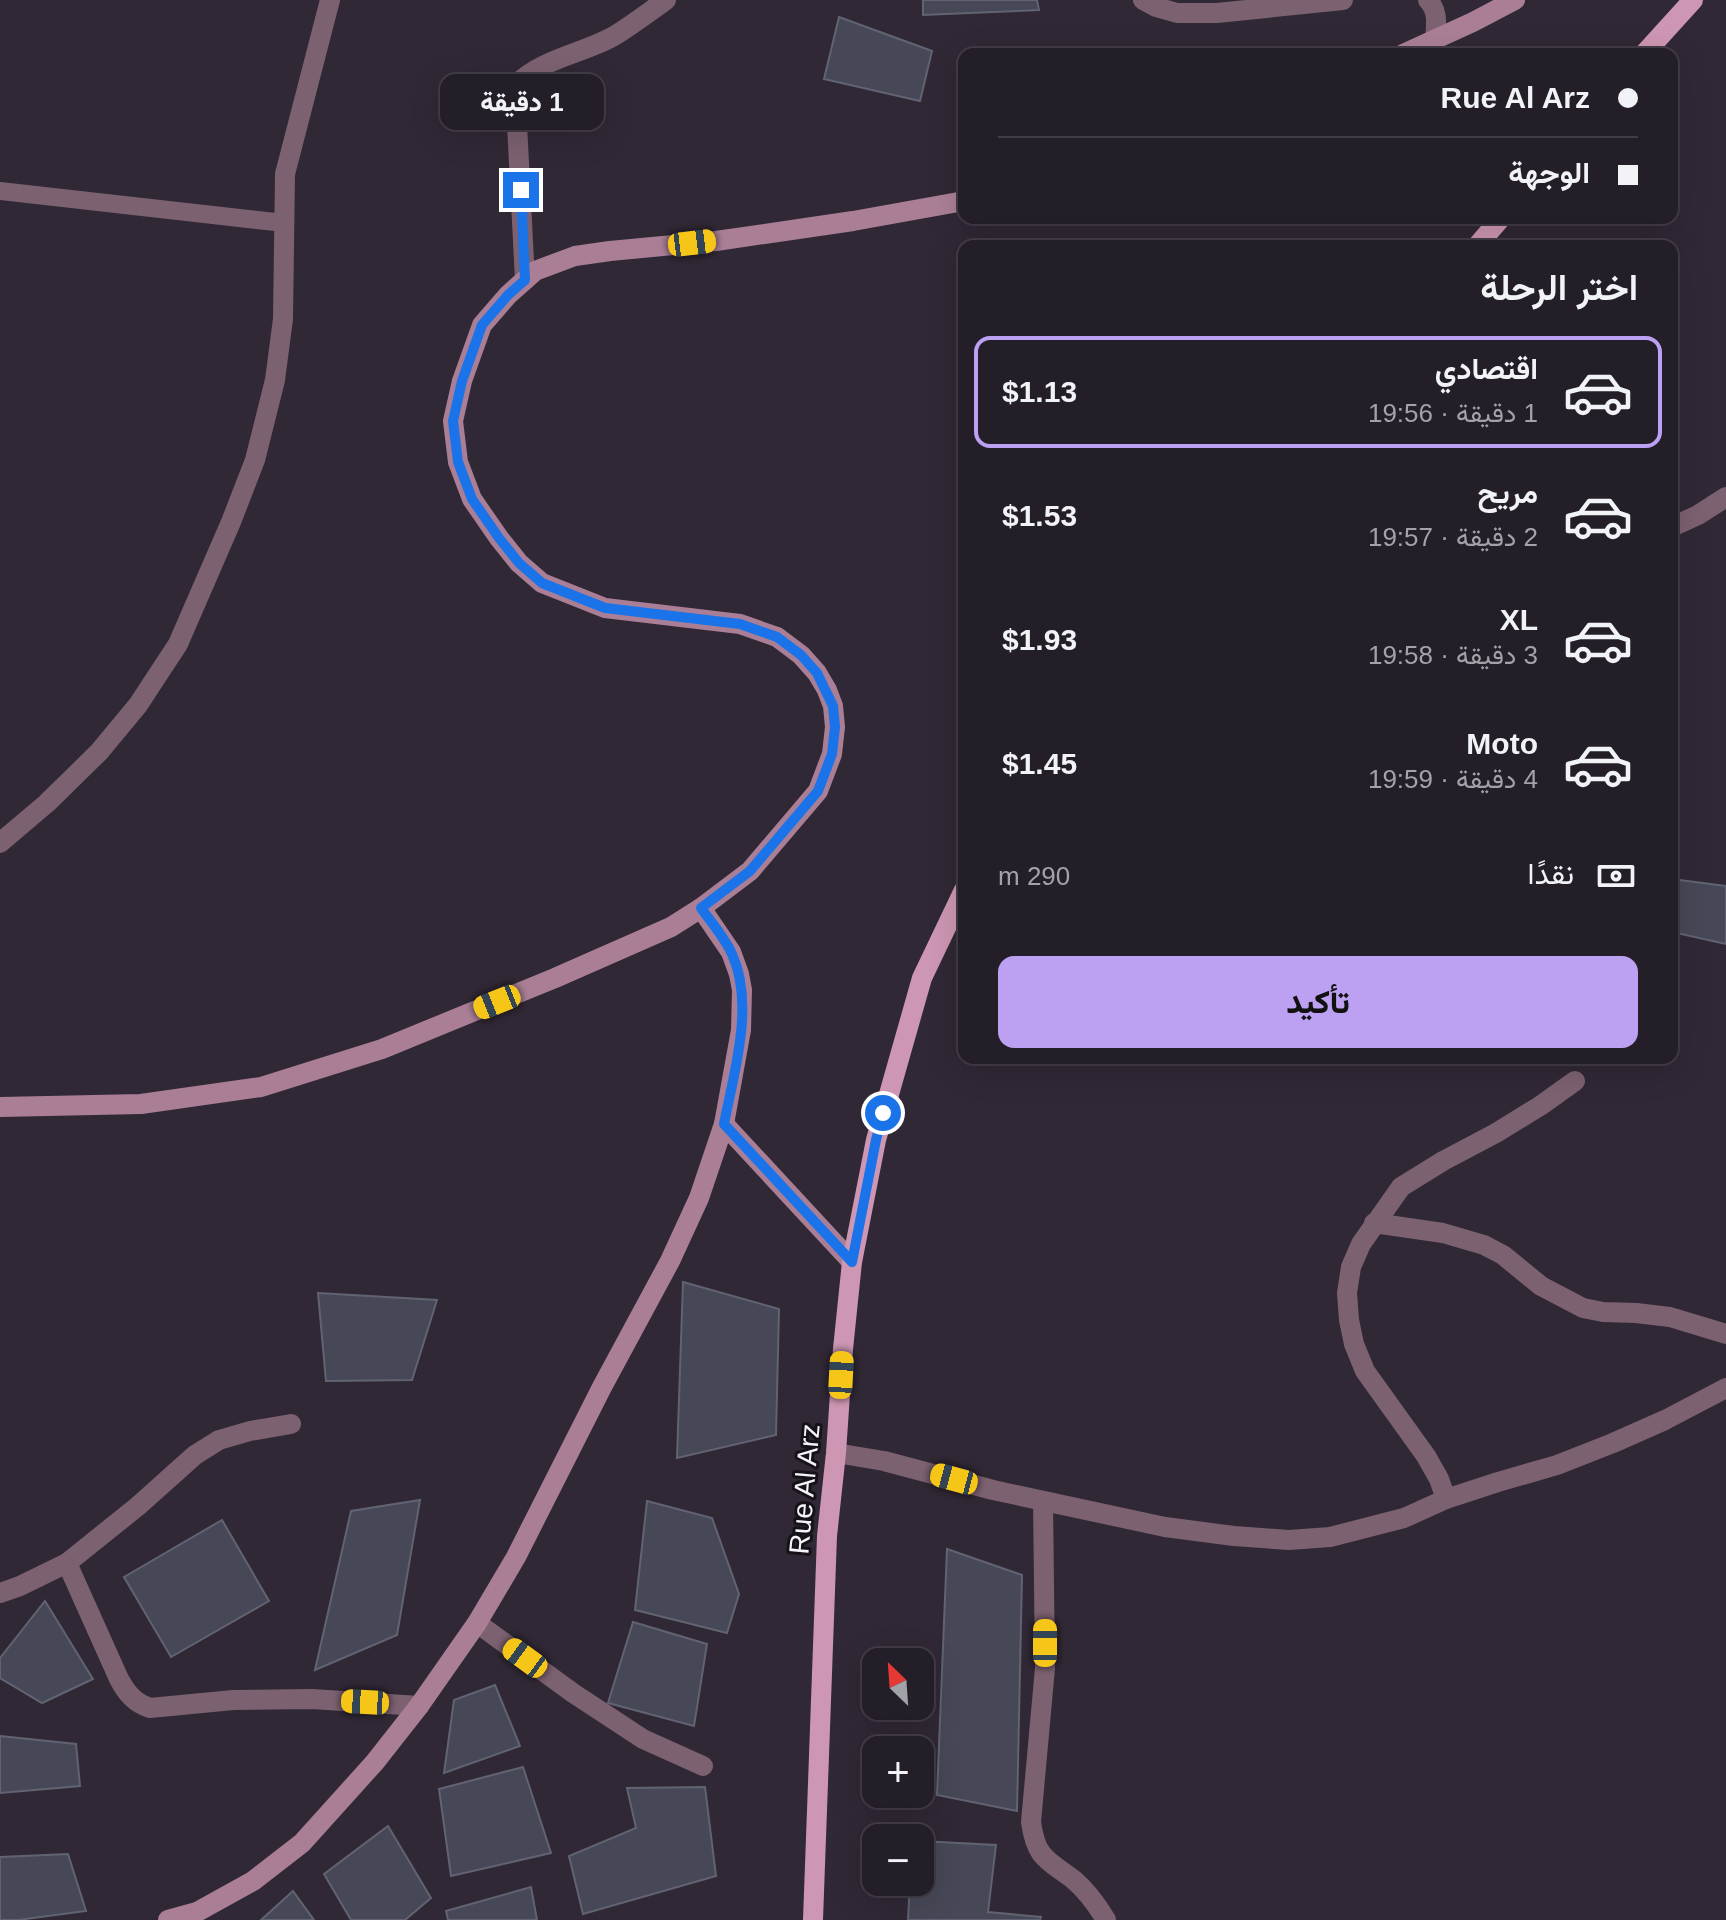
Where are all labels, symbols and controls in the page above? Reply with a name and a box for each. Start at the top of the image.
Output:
callout: 1 دقيقة [439,74,603,130]
text: Rue Al Arz [1441,81,1590,114]
text: 1 دقيقة [480,87,564,117]
text: الوجهة [1508,156,1590,189]
route end [503,172,539,208]
car [667,228,717,258]
text: اختر الرحلة [1480,267,1638,308]
text: اقتصادي [1435,352,1538,385]
icon: car [1562,356,1634,428]
text: $1.13 [1002,375,1077,408]
text: 1 دقيقة · 19:56 [1368,398,1538,428]
text: مريح [1478,476,1538,509]
icon: car [1562,480,1634,552]
text: $1.53 [1002,499,1077,532]
text: 2 دقيقة · 19:57 [1368,522,1538,552]
text: XL [1500,603,1538,636]
icon: car [1562,604,1634,676]
text: $1.93 [1002,623,1077,656]
text: 3 دقيقة · 19:58 [1368,640,1538,670]
text: Moto [1466,727,1538,760]
icon: car [1562,728,1634,800]
text: $1.45 [1002,747,1077,780]
text: 4 دقيقة · 19:59 [1368,764,1538,794]
icon: cash [1594,854,1638,898]
text: نقدًا [1528,857,1574,890]
text: 290 m [998,861,1070,891]
button: تأكيد [998,956,1638,1048]
car [470,982,524,1022]
route start [865,1095,901,1131]
car [828,1350,854,1400]
street label: Rue Al Arz [783,1423,826,1556]
car [928,1461,980,1497]
car [1033,1619,1057,1667]
car [499,1634,551,1682]
north arrow [862,1648,934,1720]
map controls [862,1648,934,1896]
car [340,1689,390,1715]
button: + [862,1736,934,1808]
button: − [862,1824,934,1896]

